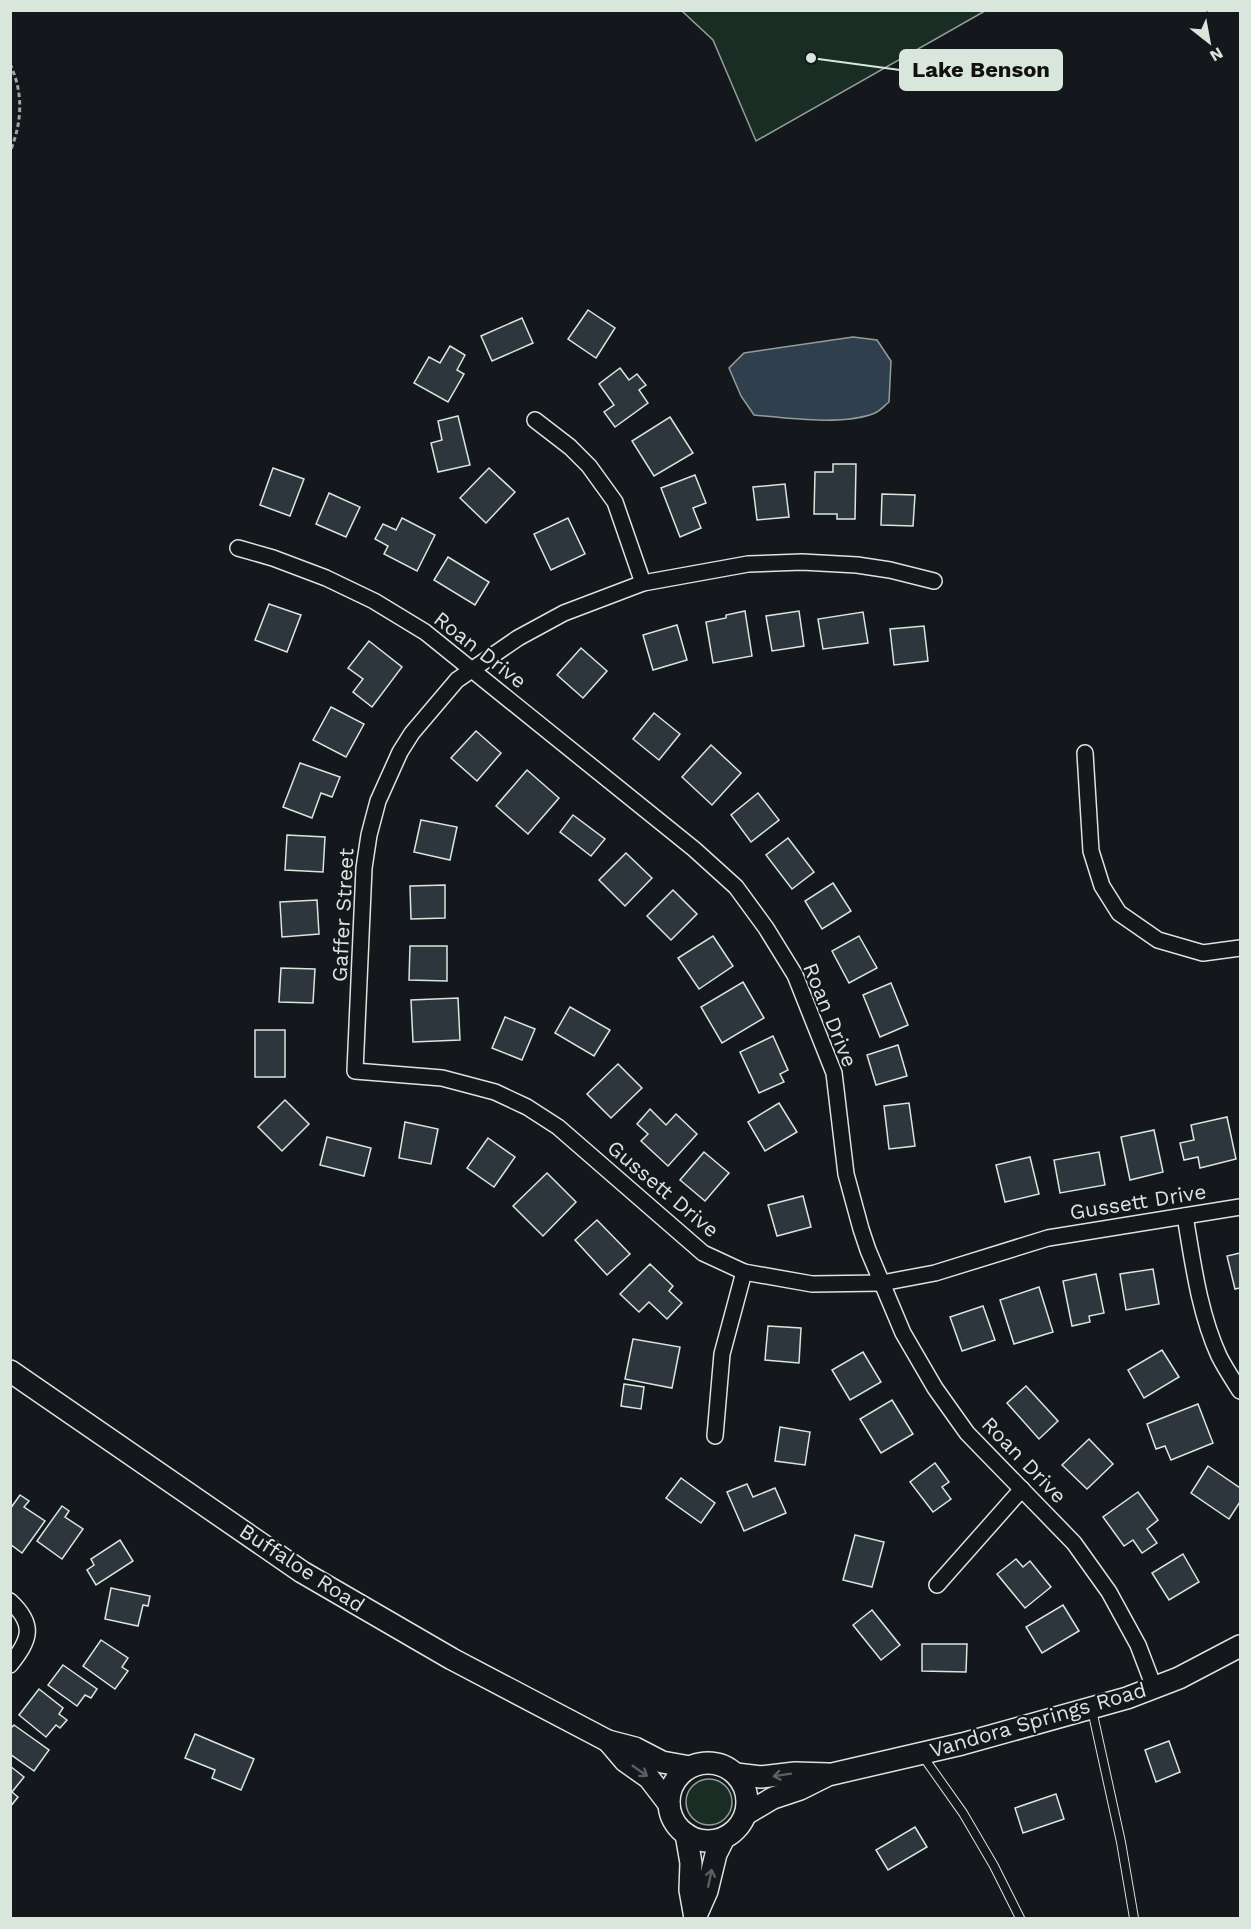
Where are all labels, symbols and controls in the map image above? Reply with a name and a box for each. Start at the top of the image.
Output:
north arrow [1179,12,1239,72]
text: N [1206,43,1226,66]
callout: Lake Benson [900,50,1062,90]
text: Lake Benson [912,57,1050,82]
street label: Roan Drive [429,606,532,693]
street label: Gaffer Street [327,847,358,982]
street label: Roan Drive [798,959,863,1071]
street label: Gussett Drive [603,1135,724,1242]
street label: Gussett Drive [1068,1178,1208,1225]
street label: Roan Drive [977,1411,1072,1508]
street label: Buffaloe Road [235,1518,369,1617]
street label: Vandora Springs Road [927,1677,1149,1762]
one-way arrow [631,1765,647,1777]
one-way arrow [773,1769,793,1780]
one-way arrow [704,1868,716,1887]

